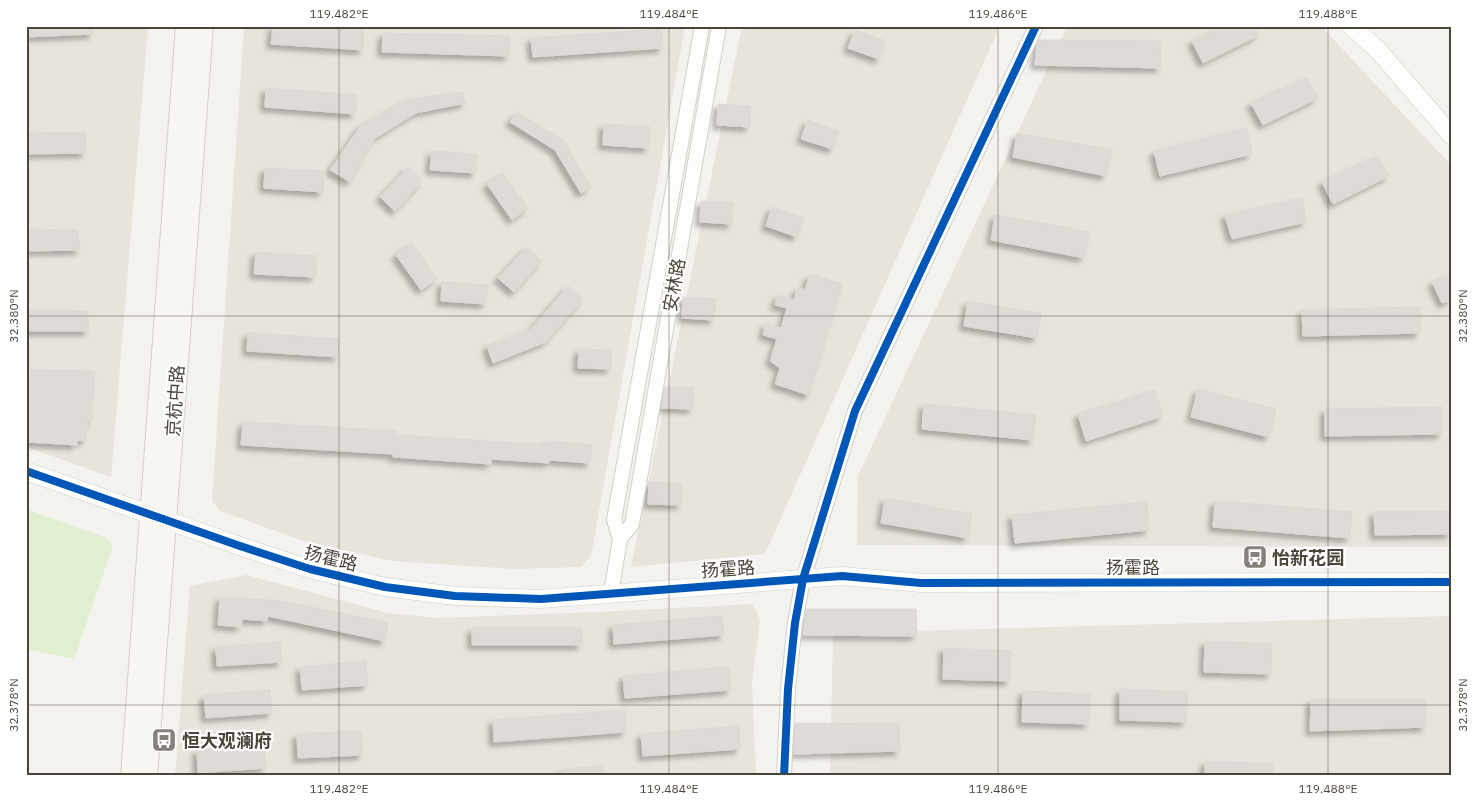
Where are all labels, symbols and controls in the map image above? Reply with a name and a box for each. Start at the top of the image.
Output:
text: 119.482°E [309,6,369,21]
text: 119.484°E [639,6,699,21]
text: 119.486°E [968,6,1028,21]
text: 119.488°E [1298,6,1358,21]
street label: 安林路 [658,256,690,314]
text: 32.380°N [6,289,21,343]
text: 32.380°N [1455,289,1470,343]
street label: 京杭中路 [161,364,189,438]
street label: 扬霍路 [302,540,360,576]
bus stop icon: 怡新花园 [1242,544,1268,570]
place label: 怡新花园 [1272,546,1344,569]
street label: 扬霍路 [700,556,756,582]
street label: 扬霍路 [1106,556,1160,579]
text: 32.378°N [6,678,21,732]
text: 32.378°N [1455,678,1470,732]
bus stop icon: 恒大观澜府 [151,727,177,753]
place label: 恒大观澜府 [182,729,272,752]
text: 119.482°E [309,781,369,796]
text: 119.484°E [639,781,699,796]
text: 119.486°E [968,781,1028,796]
text: 119.488°E [1298,781,1358,796]

